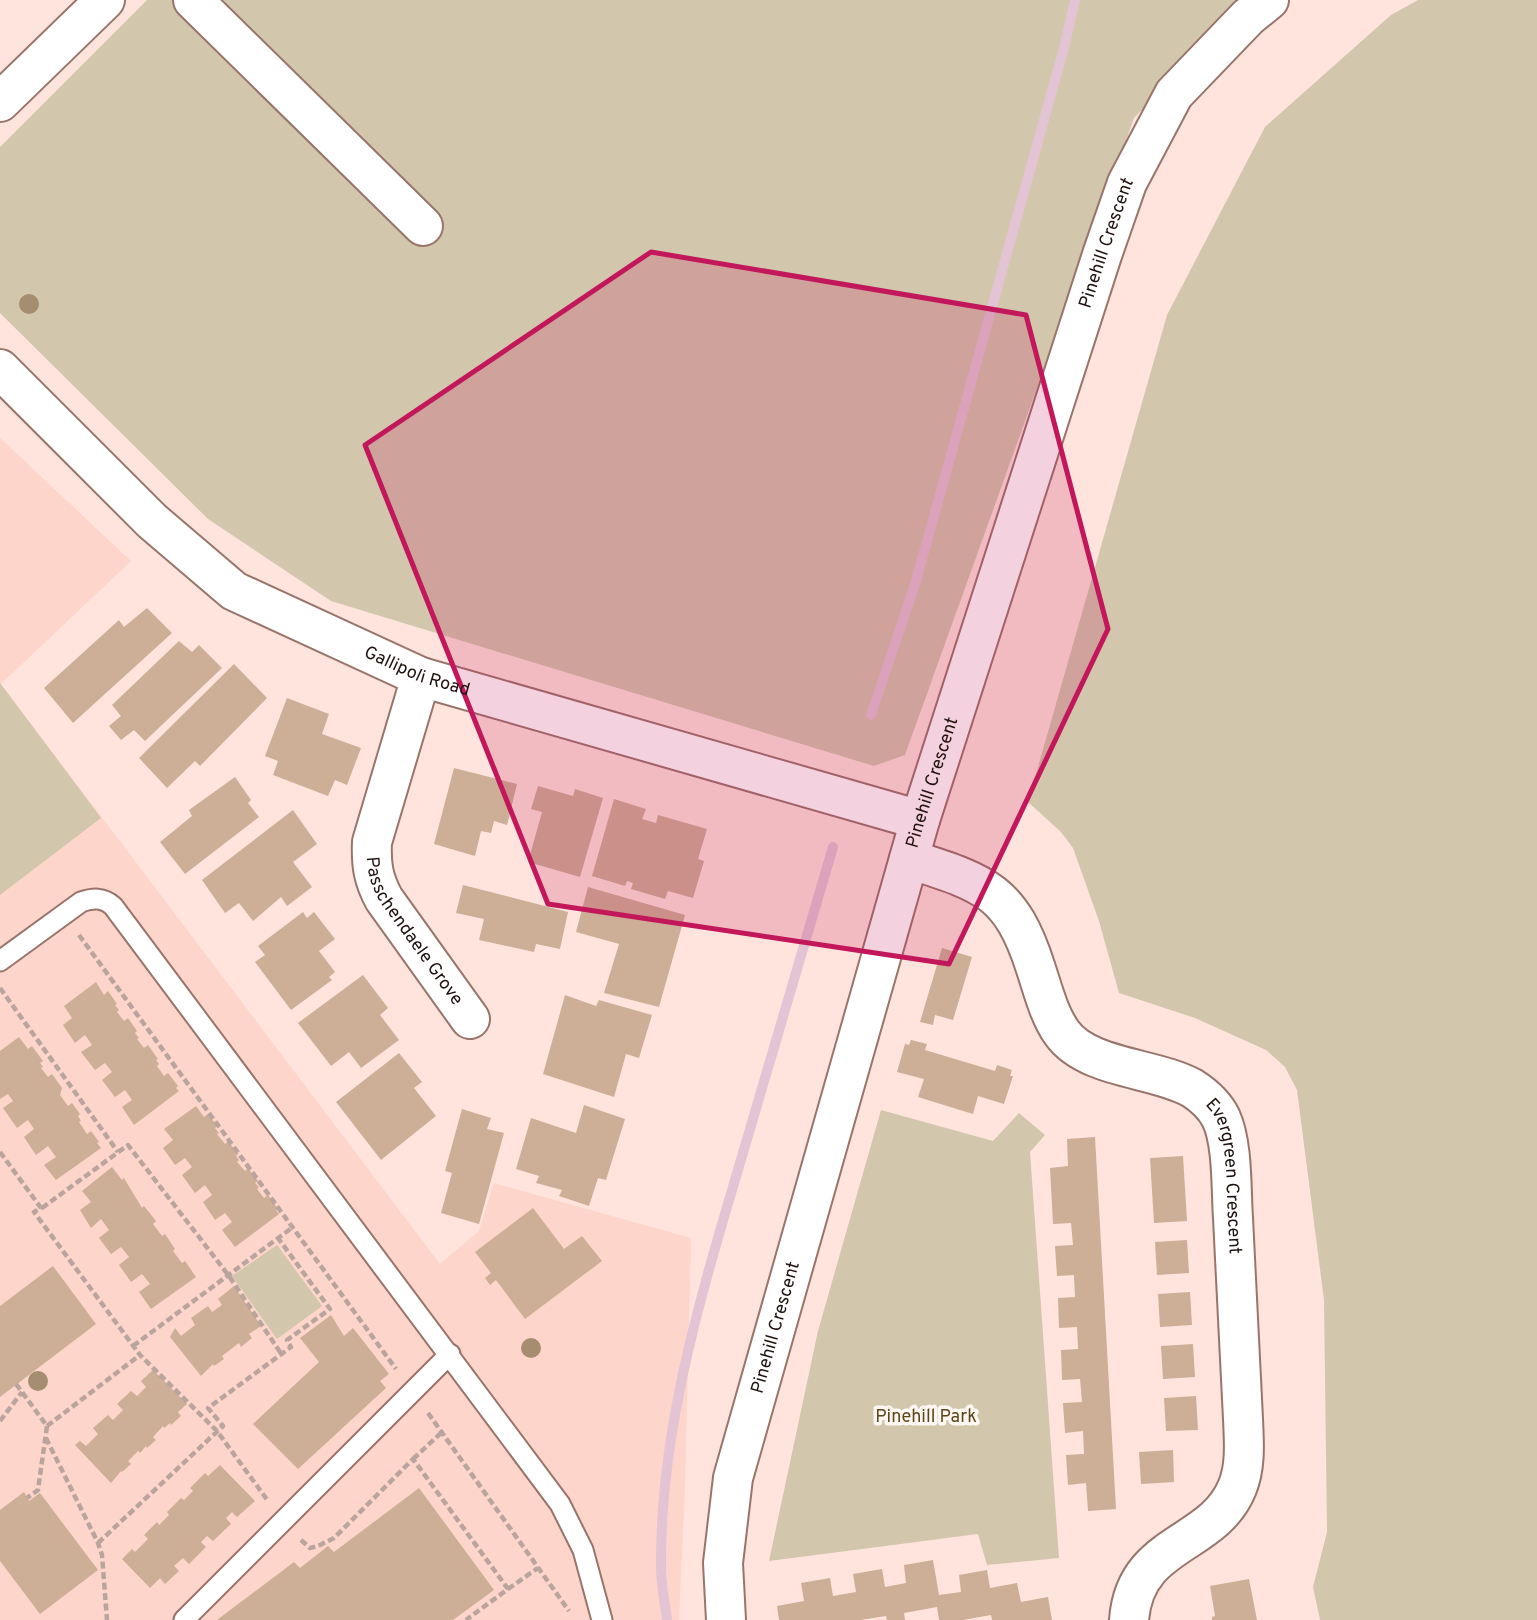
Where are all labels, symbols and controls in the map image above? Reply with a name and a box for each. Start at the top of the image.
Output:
street label: Pinehill Crescent [1074,174,1139,311]
street label: Gallipoli Road [360,641,472,702]
street label: Pinehill Crescent [901,714,964,851]
street label: Passchendaele Grove [360,856,468,1010]
street label: Evergreen Crescent [1200,1094,1246,1255]
street label: Pinehill Crescent [746,1259,805,1396]
park label: Pinehill Park [875,1406,977,1429]

